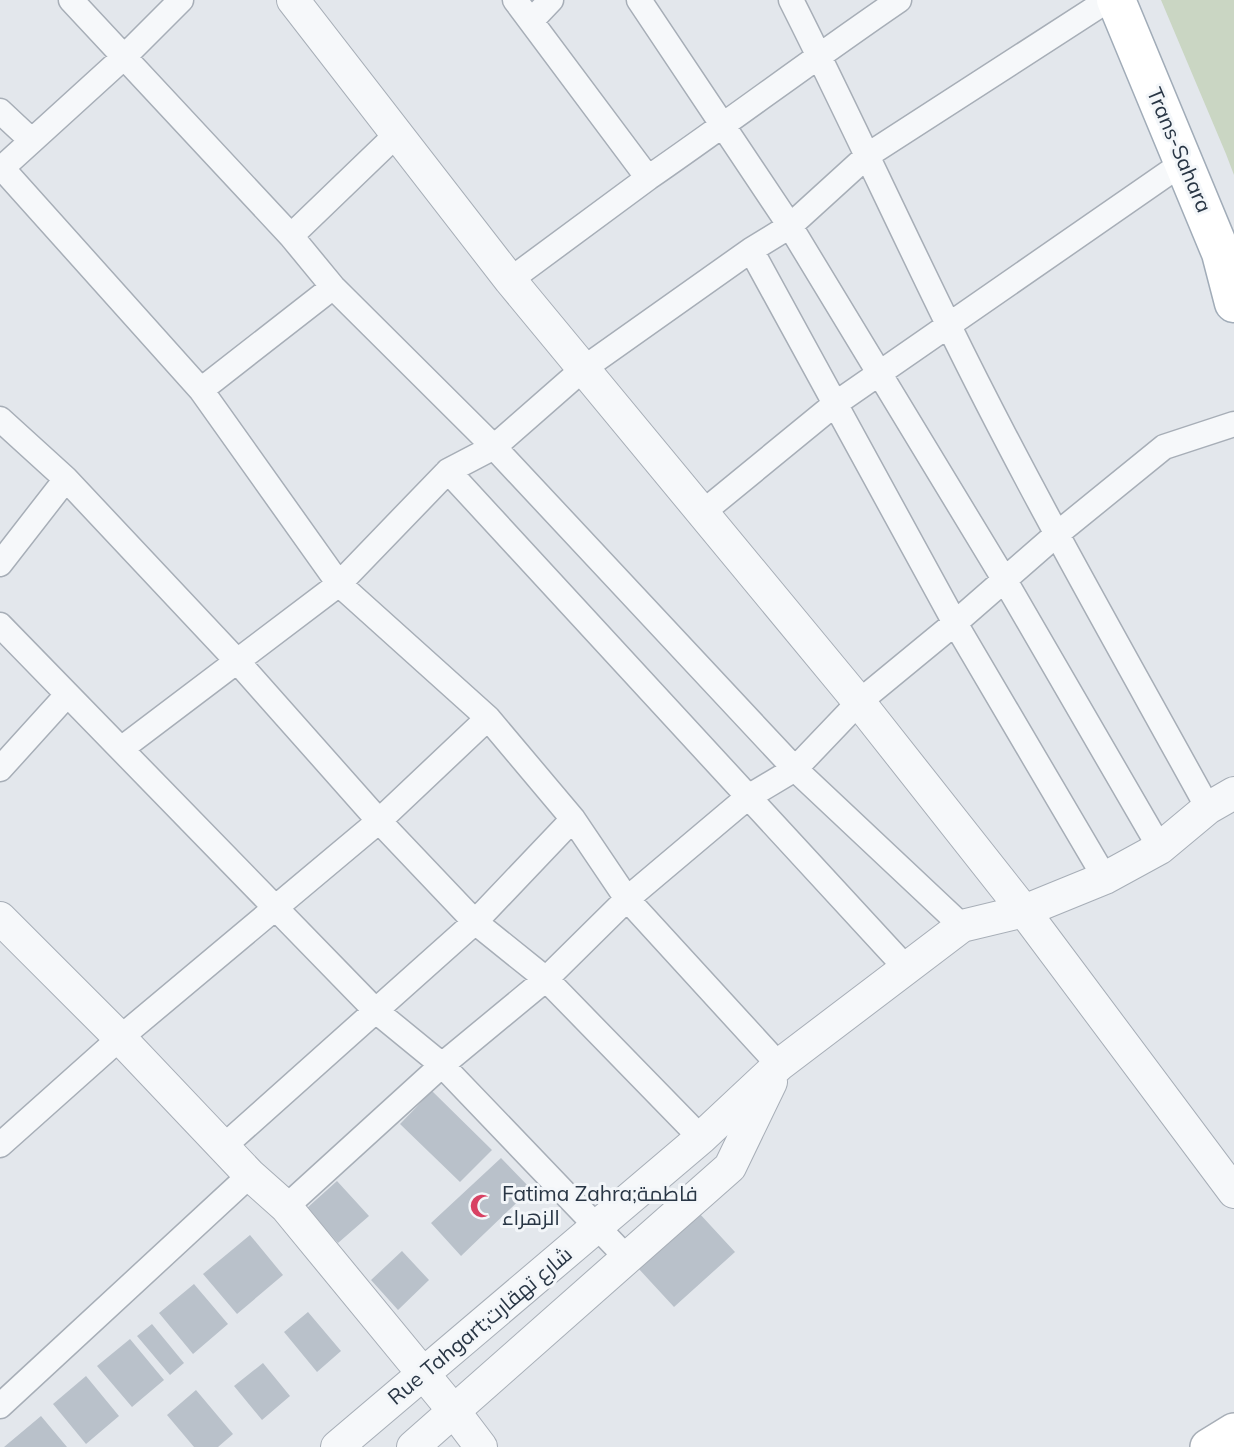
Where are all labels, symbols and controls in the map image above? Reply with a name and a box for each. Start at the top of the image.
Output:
street label: Trans-Sahara [1142,83,1218,216]
place label: Fatima Zahra;فاطمة الزهراء [502,1180,698,1230]
mosque icon: Fatima Zahra;فاطمة الزهراء [468,1192,496,1220]
street label: Rue Tahgart;شارع تهقارت [382,1241,578,1411]

